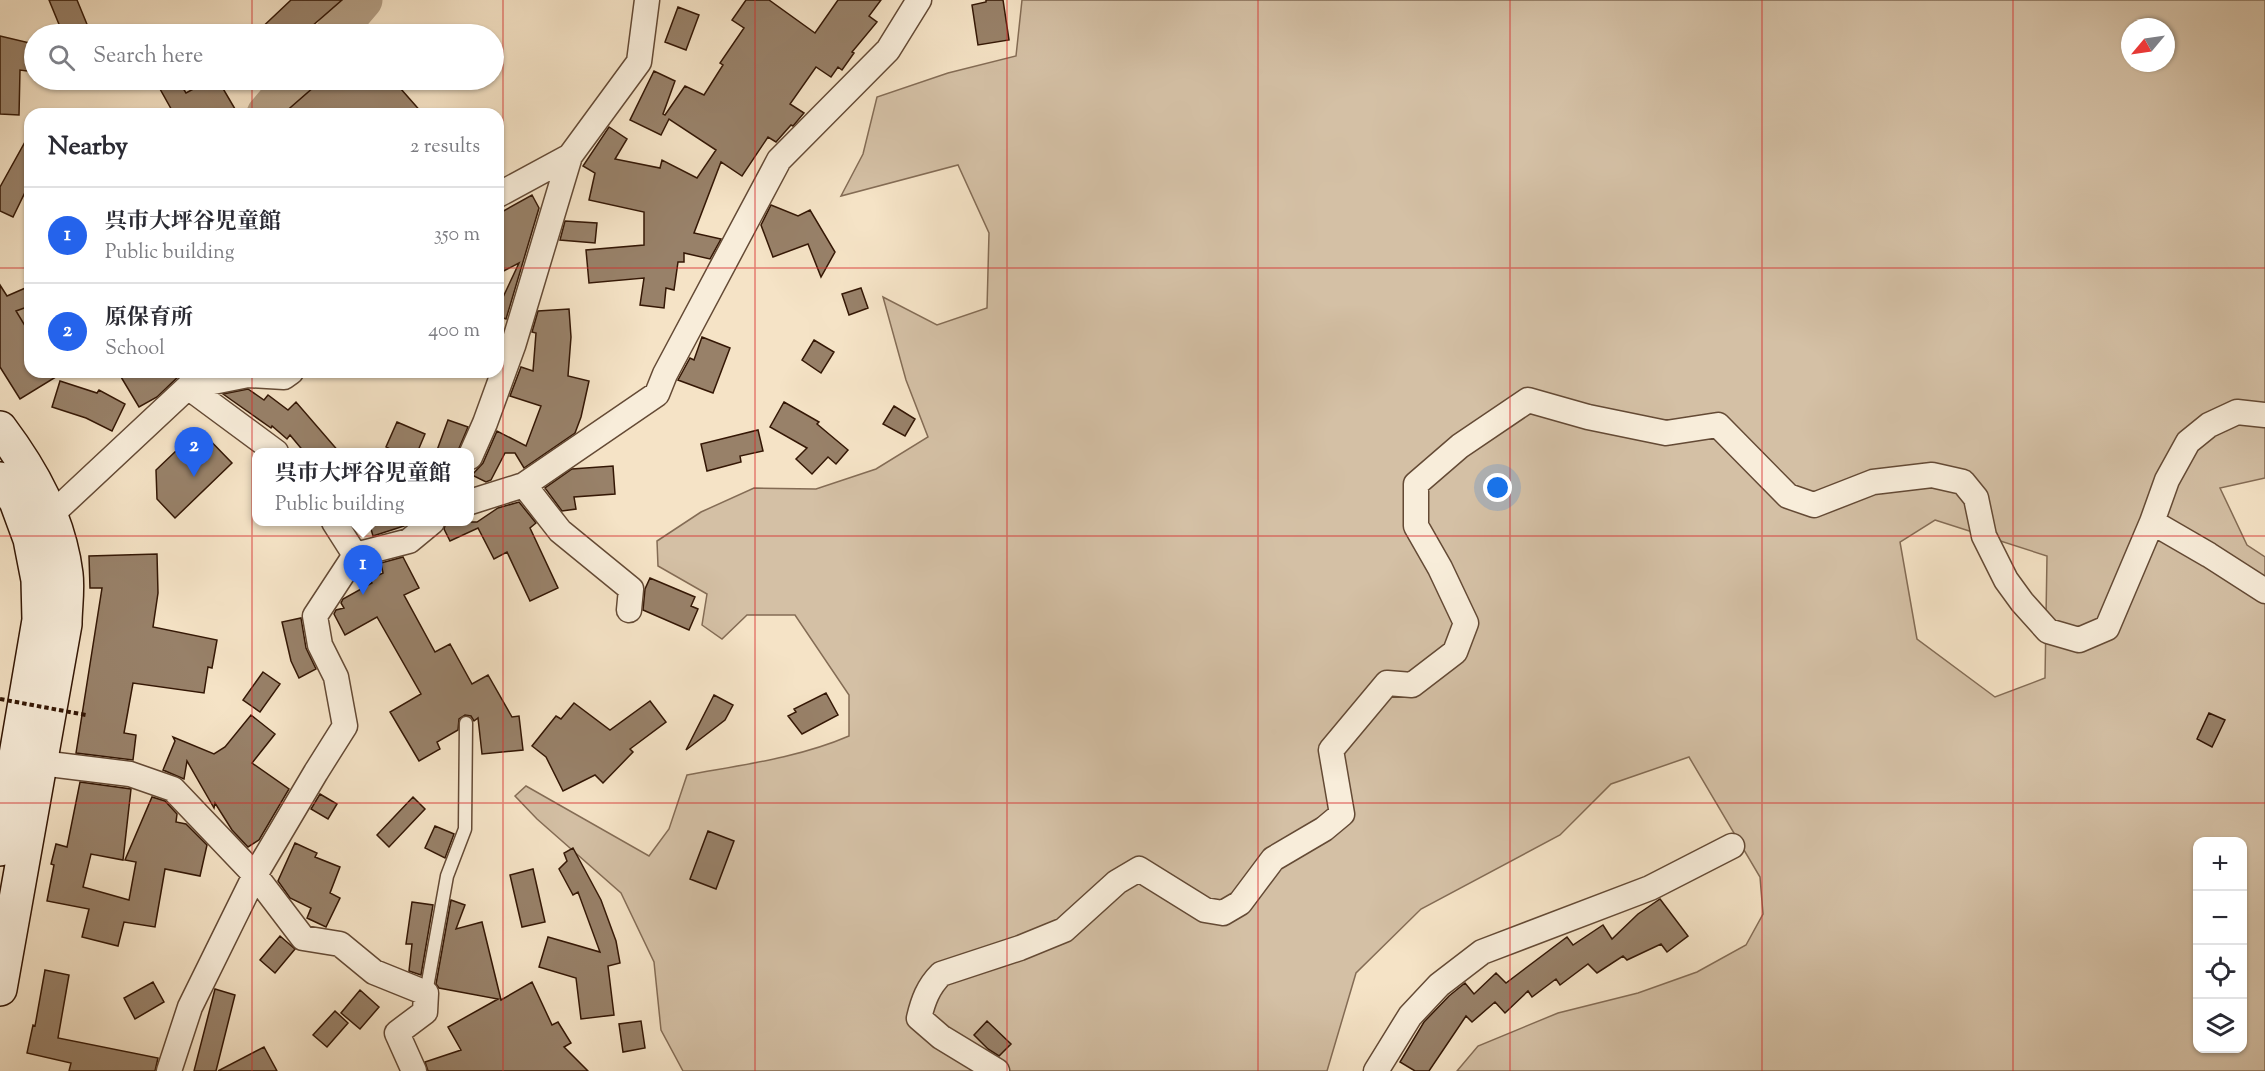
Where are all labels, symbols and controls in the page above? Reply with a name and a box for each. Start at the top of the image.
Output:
north arrow [2121,18,2175,72]
search box [24,24,504,90]
icon: search [45,41,78,74]
text: Search here [93,41,203,73]
text: Nearby [48,129,128,166]
text: 2 results [410,133,480,162]
text: 呉市大坪谷児童館 [105,207,281,239]
text: 1 [64,221,71,250]
text: 350 m [434,221,480,250]
text: Public building [105,239,235,268]
text: 原保育所 [105,303,193,335]
text: 2 [63,317,72,346]
text: 400 m [428,317,480,346]
text: School [105,335,165,364]
pin: 2 [174,428,214,477]
popup [252,448,474,526]
text: 呉市大坪谷児童館 [275,459,451,491]
your location [1483,473,1512,502]
text: Public building [275,491,404,520]
pin: 1 [344,546,382,595]
map controls [2193,837,2247,1053]
button: + [2193,837,2247,891]
button: − [2193,891,2247,945]
button: locate [2193,945,2247,999]
button: layers [2193,999,2247,1053]

